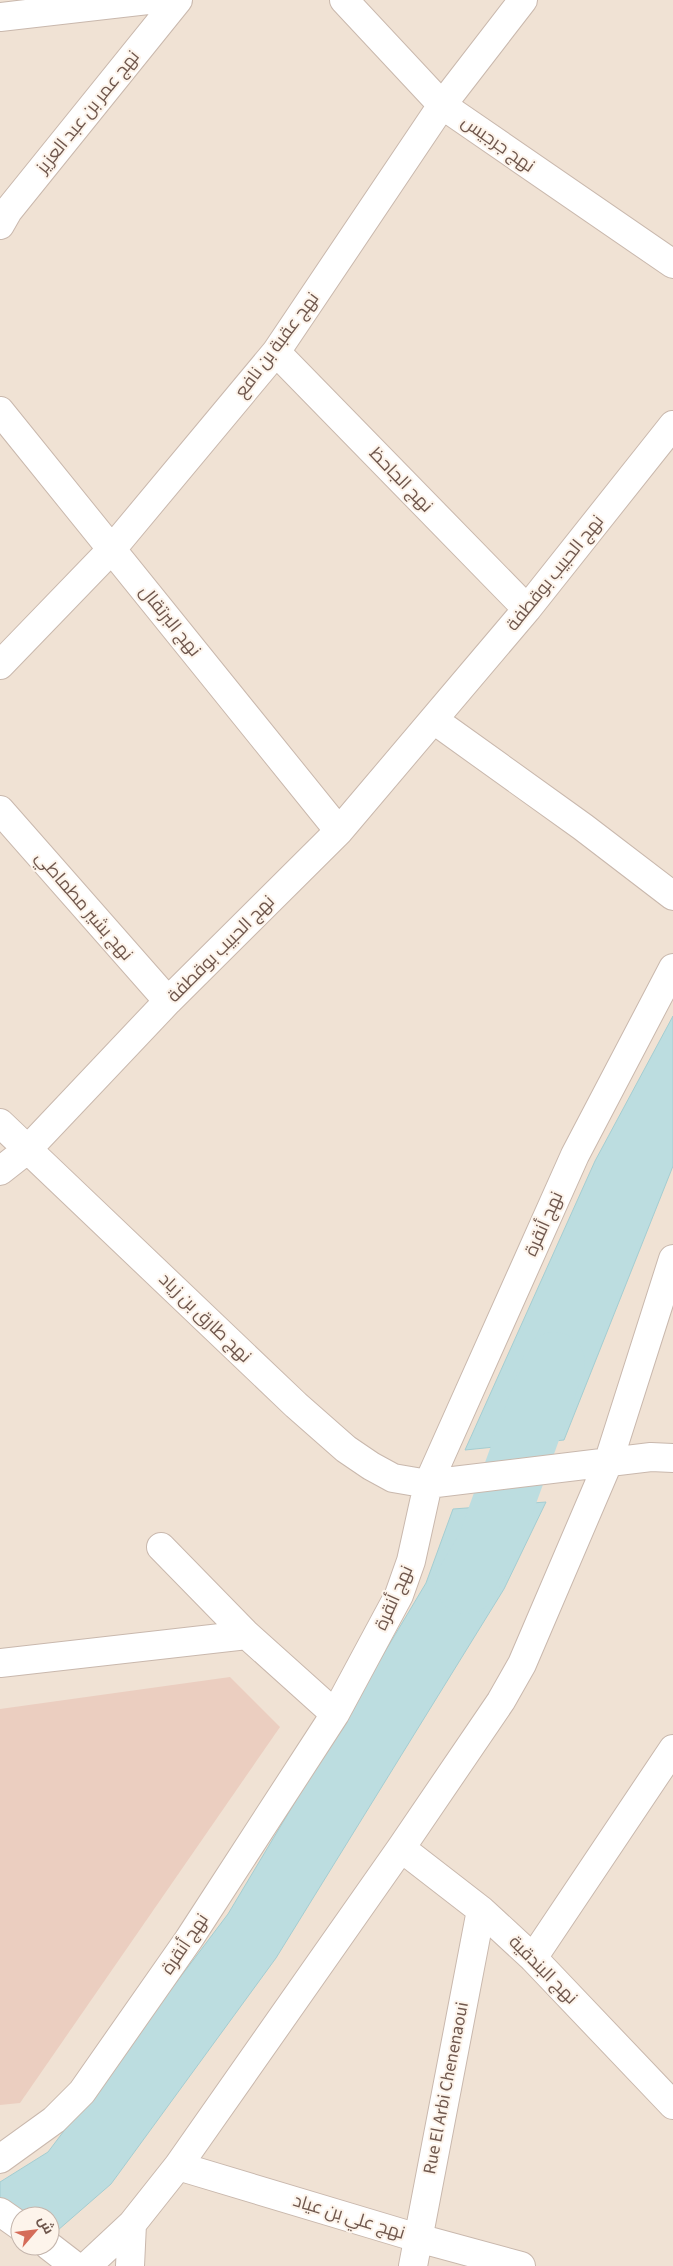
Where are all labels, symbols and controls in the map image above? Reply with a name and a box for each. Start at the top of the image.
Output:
street label: نهج عمر بن عبد العزيز [30,45,145,180]
street label: نهج جرجيس [456,109,540,179]
street label: نهج عقبة بن نافع [229,287,325,403]
street label: نهج الجاحظ [364,442,438,518]
street label: نهج الحبيب بوقطفة [500,510,610,636]
street label: نهج البرتقال [133,580,207,662]
street label: نهج بشير مطماطي [29,846,139,967]
street label: نهج الحبيب بوقطفة [162,890,280,1008]
street label: نهج أنقرة [519,1188,569,1260]
street label: نهج طارق بن زياد [153,1267,257,1369]
street label: نهج أنقرة [369,1562,419,1634]
street label: نهج أنقرة [155,1909,215,1979]
street label: نهج البندقية [503,1930,583,2010]
street label: Rue El Arbi Chenenaoui [417,2000,475,2176]
street label: نهج علي بن عياد [290,2188,408,2247]
north arrow [10,2206,60,2256]
text: ش [33,2213,59,2238]

